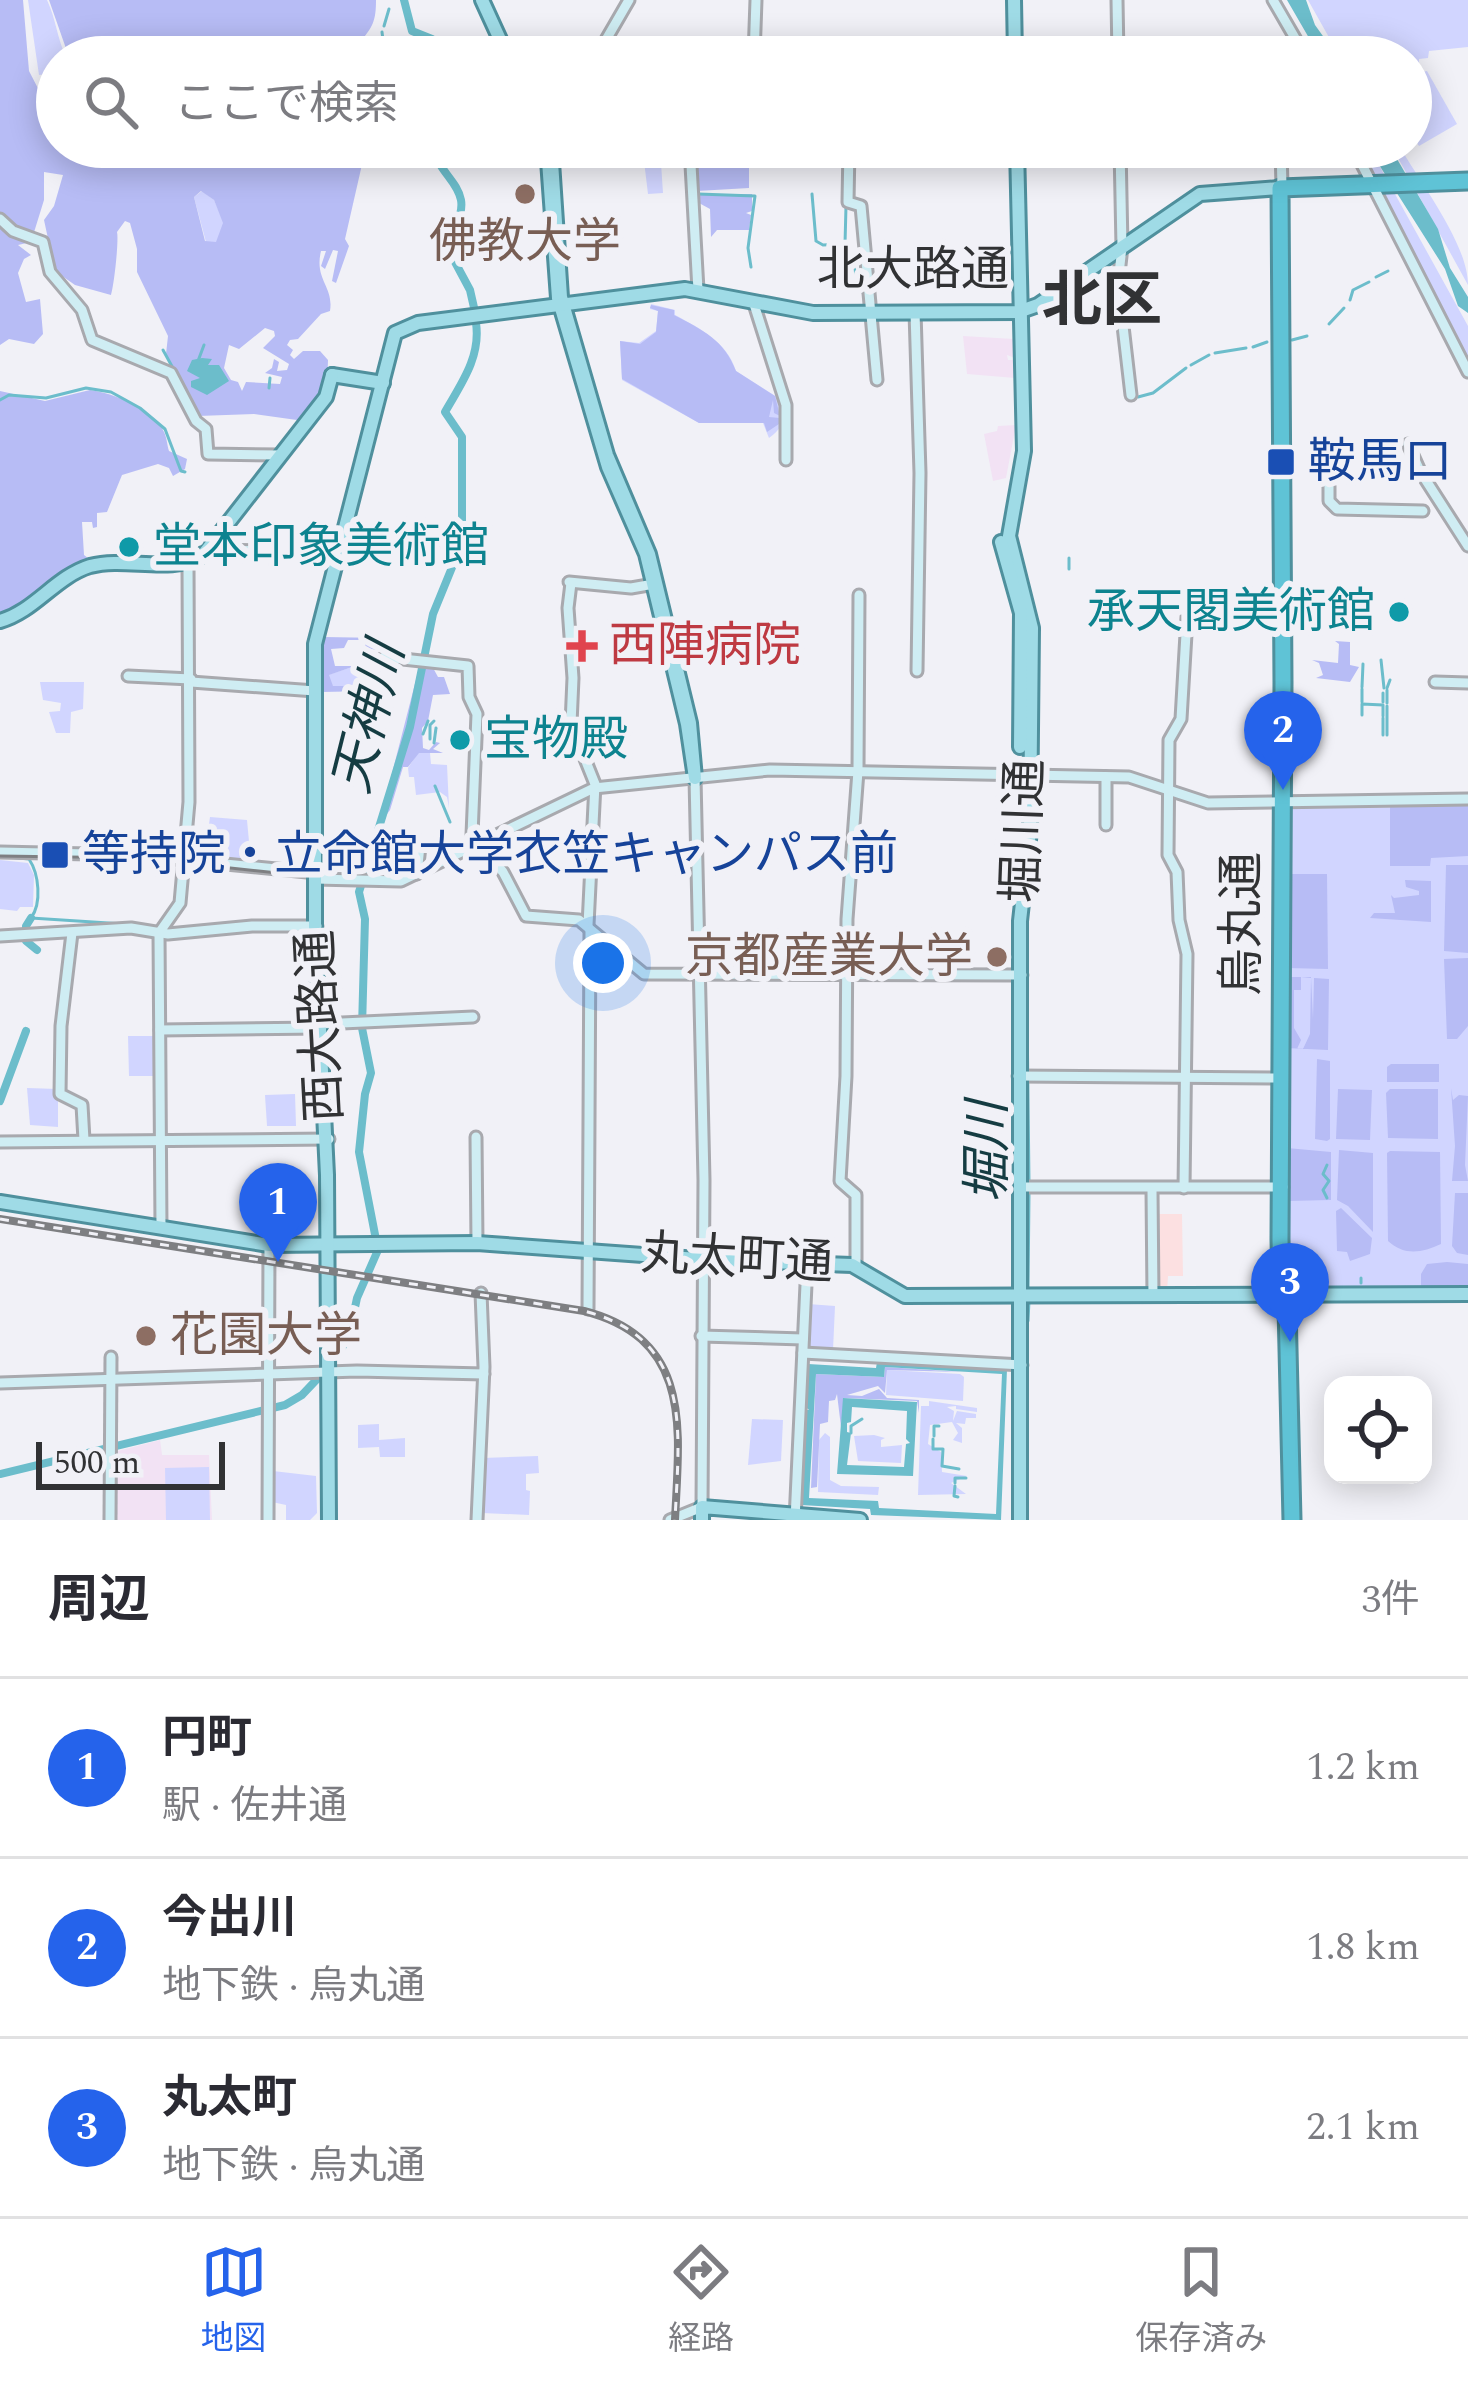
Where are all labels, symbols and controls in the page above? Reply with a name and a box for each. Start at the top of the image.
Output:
search box [36,36,1432,168]
icon: search [78,69,144,135]
text: ここで検索 [174,70,399,139]
marker: 佛教大学 [512,181,538,207]
place label: 佛教大学 [429,206,621,279]
street label: 北大路通 [817,234,1009,307]
district label: 北区 [1042,256,1162,348]
place label: 鞍馬口 [1308,426,1452,499]
marker: 鞍馬口 [1265,446,1297,478]
place label: 堂本印象美術館 [153,511,489,584]
marker: 堂本印象美術館 [116,534,142,560]
place label: 承天閣美術館 [1087,576,1375,649]
marker: 承天閣美術館 [1386,599,1412,625]
place label: 西陣病院 [609,610,801,683]
water label: 天神川 [314,629,428,802]
marker: 西陣病院 [566,630,598,662]
pin: 2 [1244,691,1322,790]
place label: 宝物殿 [484,704,628,777]
marker: 宝物殿 [447,727,473,753]
street label: 堀川通 [985,758,1063,904]
place label: 等持院・立命館大学衣笠キャンパス前 [82,819,898,892]
marker: 等持院・立命館大学衣笠キャンパス前 [39,839,71,871]
street label: 烏丸通 [1206,852,1279,996]
place label: 京都産業大学 [685,921,973,994]
street label: 西大路通 [280,928,362,1124]
your location [573,933,633,993]
marker: 京都産業大学 [984,944,1010,970]
water label: 堀川 [950,1096,1028,1203]
pin: 1 [239,1163,317,1262]
street label: 丸太町通 [639,1218,835,1300]
pin: 3 [1251,1243,1329,1342]
place label: 花園大学 [170,1300,362,1373]
marker: 花園大学 [133,1323,159,1349]
map controls [1324,1376,1432,1484]
button: locate [1324,1376,1432,1484]
scale bar [36,1436,225,1489]
text: 500 m [54,1438,140,1488]
text: 周辺 [48,1562,150,1640]
text: 3件 [1361,1571,1420,1630]
text: 円町 [162,1704,252,1773]
text: 1 [76,1738,98,1797]
text: 1.2 km [1306,1738,1420,1797]
text: 駅 · 佐井通 [162,1777,347,1836]
text: 今出川 [162,1884,297,1953]
text: 2 [76,1918,98,1977]
text: 1.8 km [1306,1918,1420,1977]
text: 地下鉄 · 烏丸通 [162,1957,425,2016]
text: 丸太町 [162,2064,297,2133]
text: 3 [76,2098,98,2157]
text: 2.1 km [1306,2098,1420,2157]
text: 地下鉄 · 烏丸通 [162,2137,425,2196]
tab: 地図 [201,2239,267,2364]
tab: 経路 [668,2239,734,2364]
tab: 保存済み [1135,2239,1267,2364]

